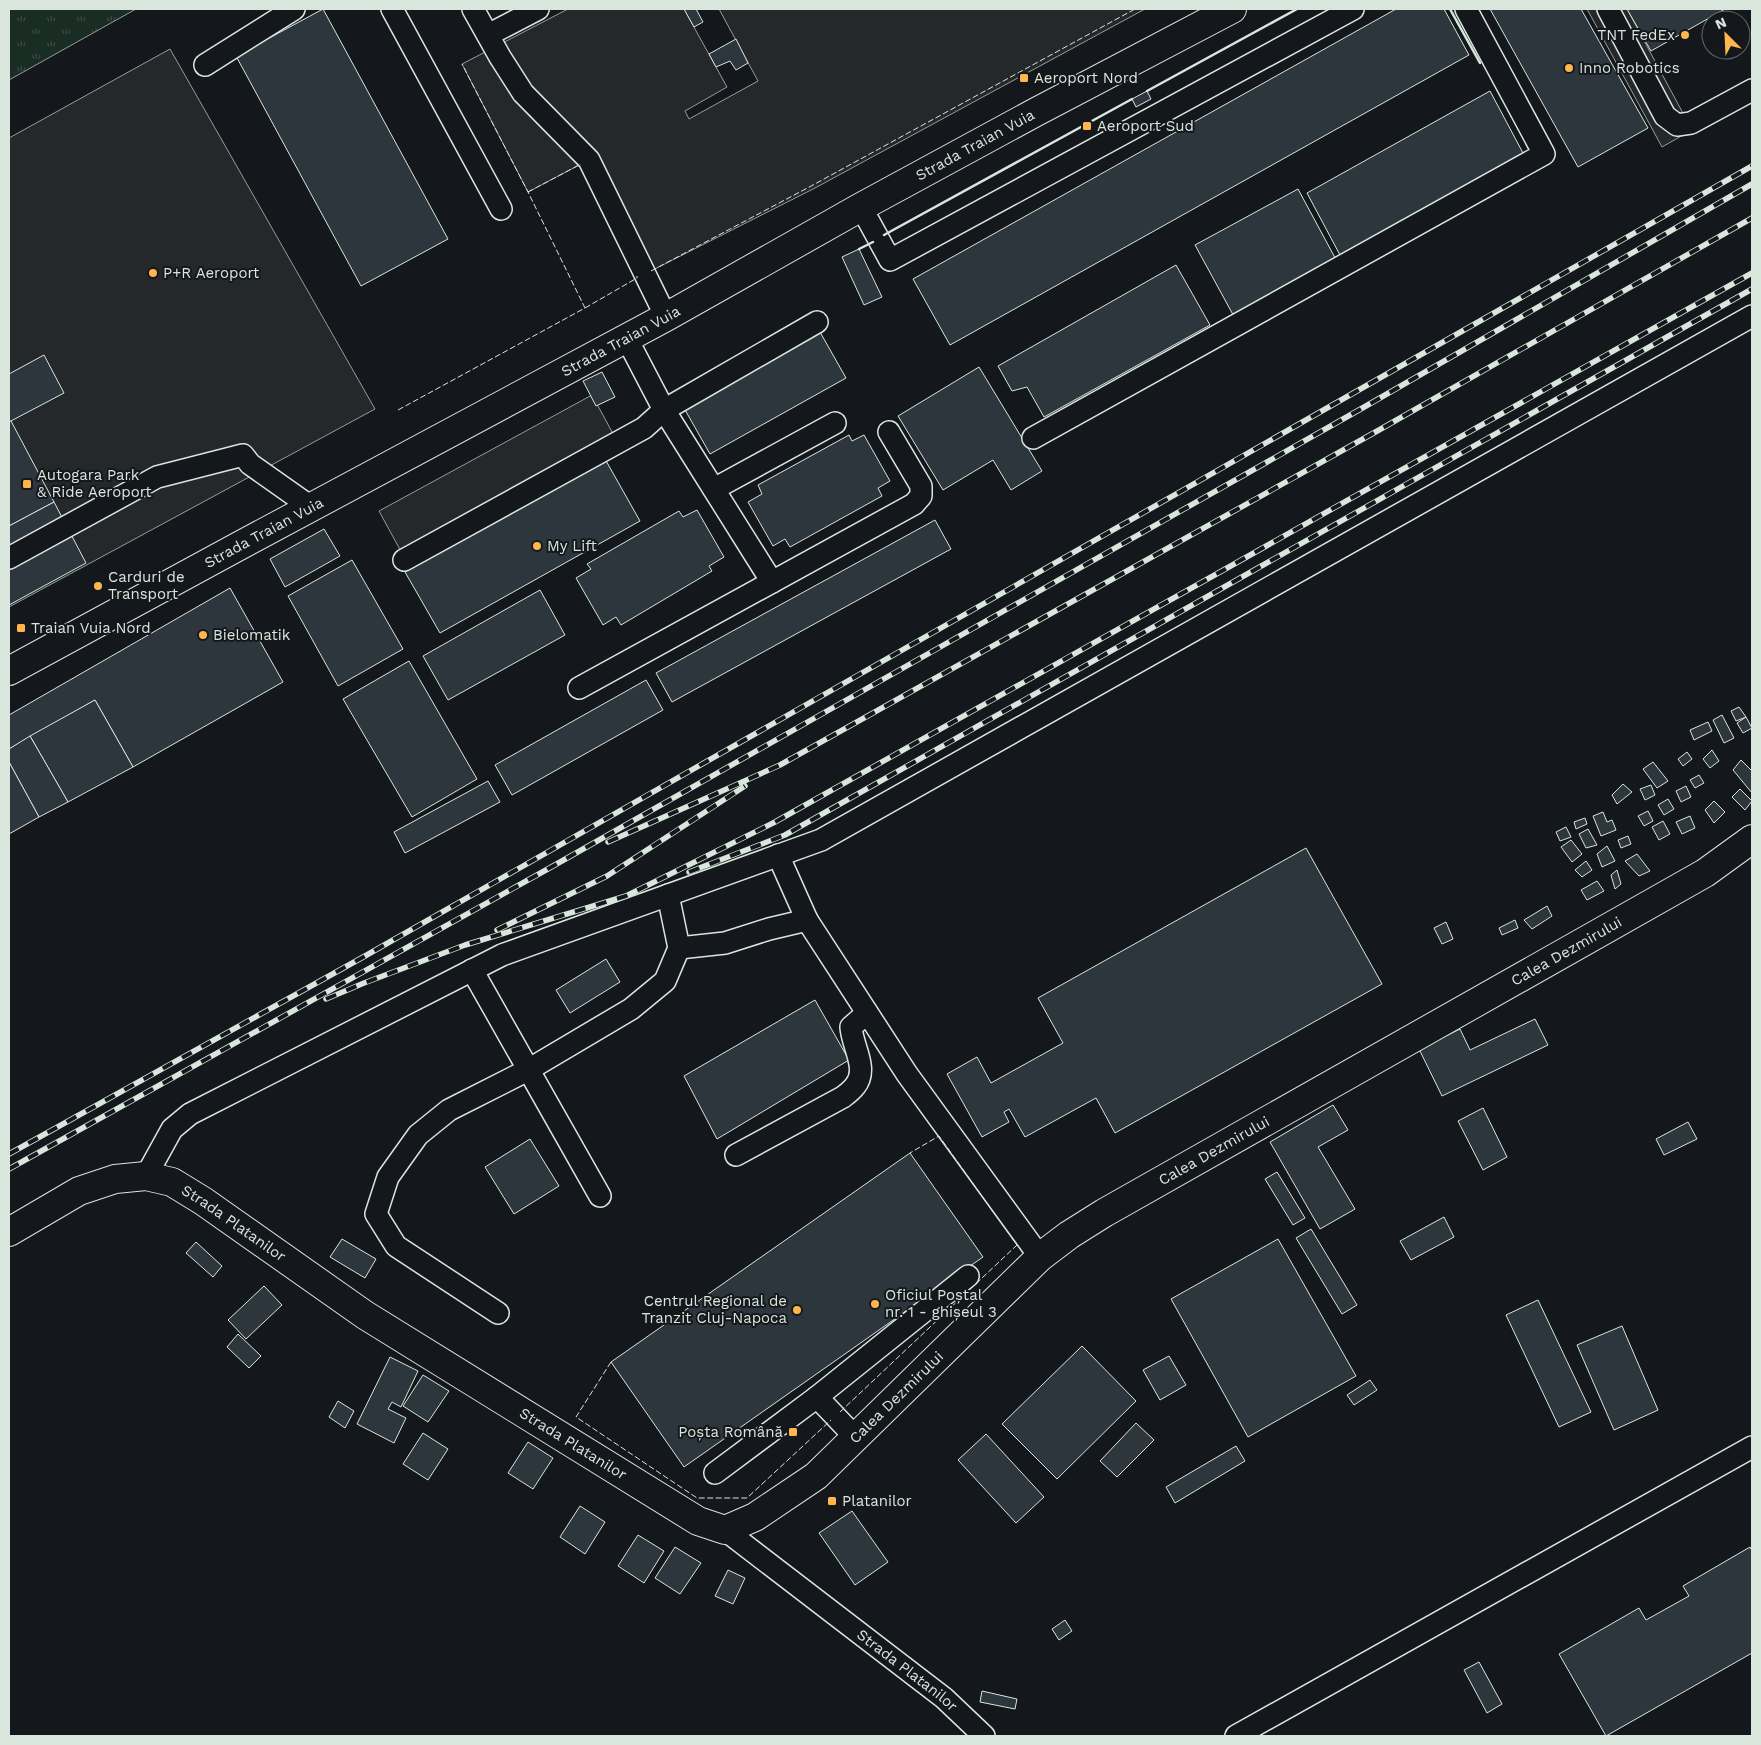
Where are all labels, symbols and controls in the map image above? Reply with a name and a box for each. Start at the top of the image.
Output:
north arrow [1701,10,1751,60]
text: N [1713,14,1729,33]
place label: TNT FedEx [1597,26,1675,44]
marker: TNT FedEx [1679,29,1691,41]
place label: Inno Robotics [1579,59,1680,77]
marker: Inno Robotics [1563,62,1575,74]
place label: Aeroport Nord [1034,69,1138,87]
marker: Aeroport Nord [1018,72,1030,84]
street label: Strada Traian Vuia [913,105,1038,185]
place label: Aeroport Sud [1097,117,1194,135]
marker: Aeroport Sud [1081,120,1093,132]
place label: P+R Aeroport [163,264,260,282]
marker: P+R Aeroport [147,267,159,279]
street label: Strada Traian Vuia [558,302,684,380]
place label: Autogara Park & Ride Aeroport [37,466,152,501]
marker: Autogara Park & Ride Aeroport [21,478,33,490]
street label: Strada Traian Vuia [201,493,327,572]
place label: My Lift [547,537,597,555]
marker: My Lift [531,540,543,552]
place label: Carduri de Transport [108,568,185,603]
marker: Carduri de Transport [92,580,104,592]
place label: Traian Vuia Nord [31,619,151,637]
marker: Traian Vuia Nord [15,622,27,634]
place label: Bielomatik [213,626,291,644]
marker: Bielomatik [197,629,209,641]
street label: Calea Dezmirului [1508,913,1625,990]
street label: Calea Dezmirului [1155,1112,1273,1189]
street label: Strada Platanilor [178,1181,289,1265]
place label: Oficiul Poștal nr. 1 - ghișeul 3 [885,1286,997,1321]
place label: Centrul Regional de Tranzit Cluj-Napoca [641,1292,788,1327]
marker: Oficiul Poștal nr. 1 - ghișeul 3 [869,1298,881,1310]
marker: Centrul Regional de Tranzit Cluj-Napoca [791,1304,803,1316]
street label: Calea Dezmirului [846,1347,947,1447]
street label: Strada Platanilor [516,1404,630,1484]
place label: Poșta Română [678,1423,784,1441]
marker: Poșta Română [787,1426,799,1438]
place label: Platanilor [842,1492,912,1510]
marker: Platanilor [826,1495,838,1507]
street label: Strada Platanilor [853,1625,961,1715]

